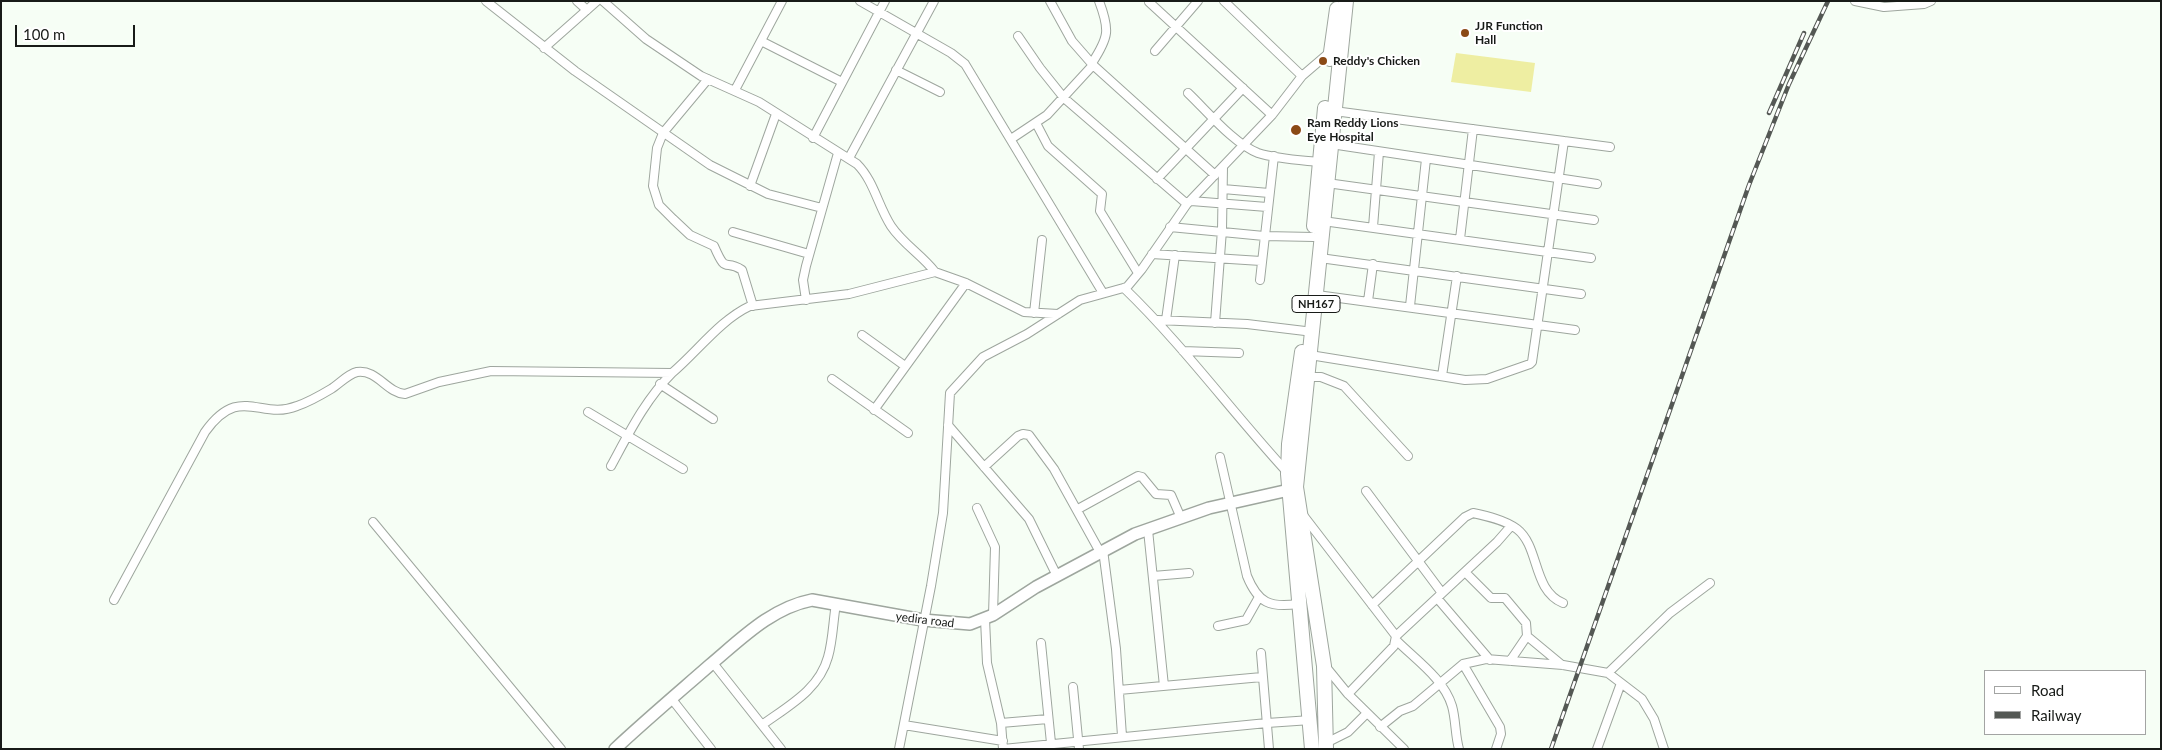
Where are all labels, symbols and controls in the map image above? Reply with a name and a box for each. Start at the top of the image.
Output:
scale bar [18,15,138,47]
place label: JJR Function Hall [1475,19,1543,47]
text: 100 m [23,25,65,43]
marker: JJR Function Hall [1459,27,1471,39]
place label: Reddy's Chicken [1333,54,1420,68]
marker: Reddy's Chicken [1317,55,1329,67]
place label: Ram Reddy Lions Eye Hospital [1307,116,1398,144]
marker: Ram Reddy Lions Eye Hospital [1289,123,1303,137]
road number: NH167 [1292,296,1340,312]
street label: yedira road [895,609,955,631]
legend [1984,670,2147,735]
text: Road [2031,681,2064,699]
text: Railway [2031,706,2082,724]

